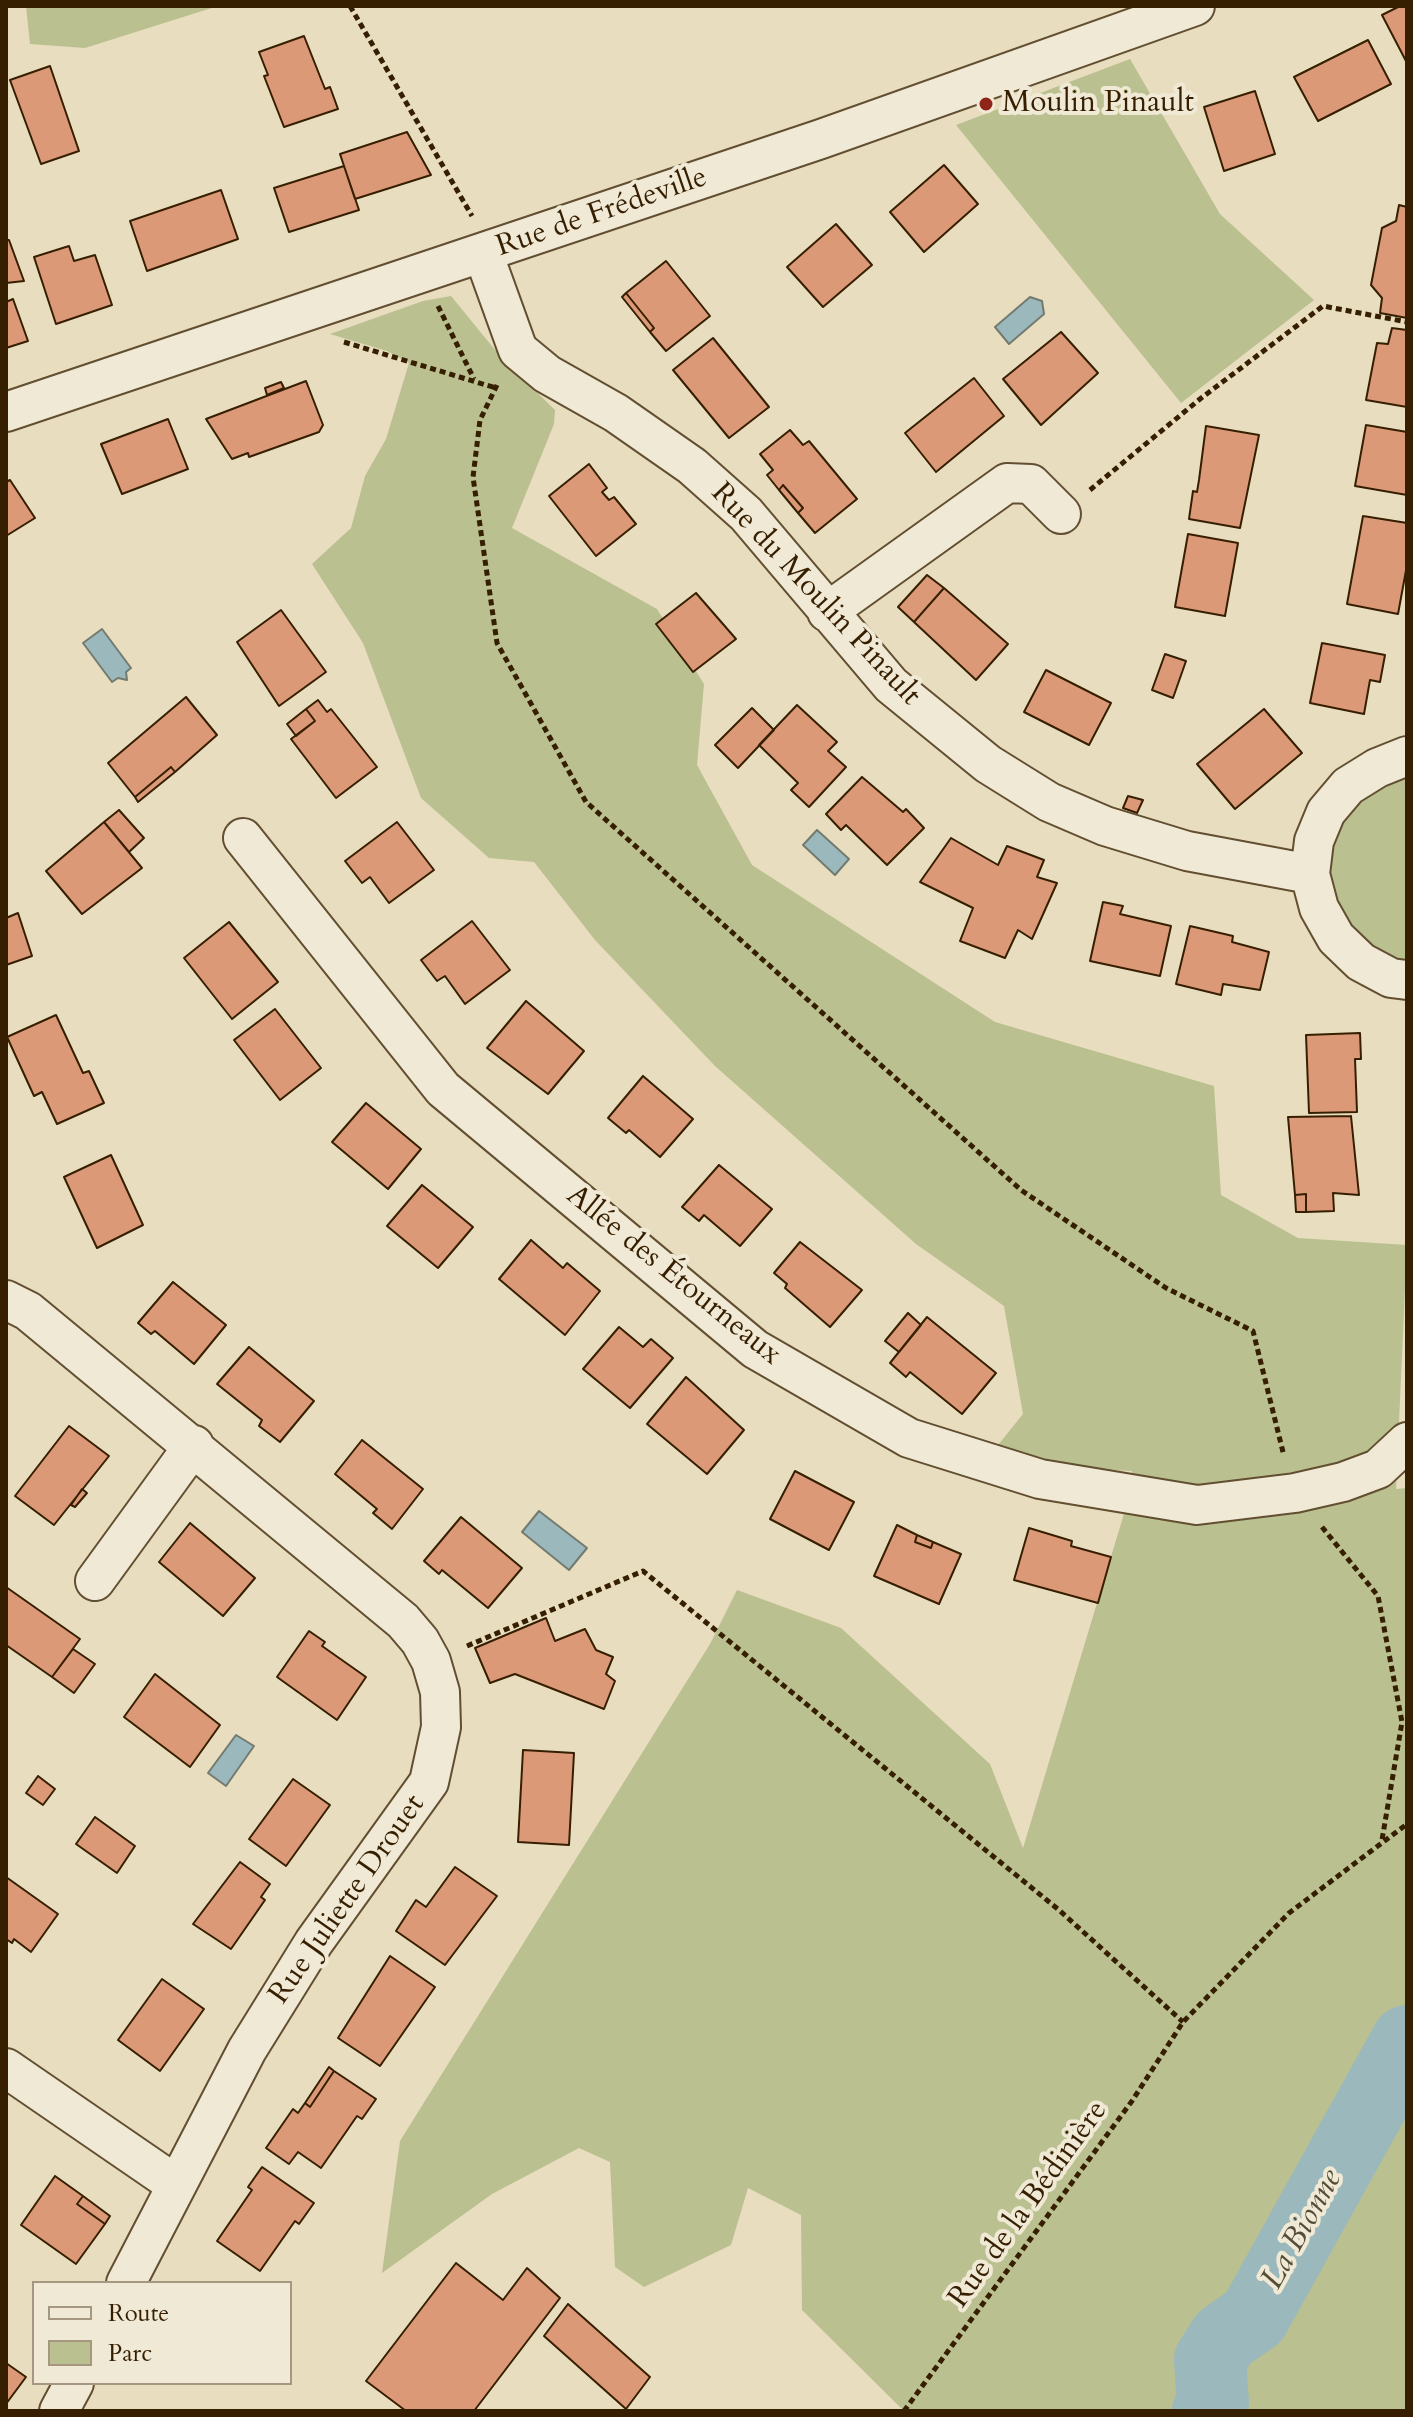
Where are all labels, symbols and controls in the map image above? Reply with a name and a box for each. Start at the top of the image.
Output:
place label: Moulin Pinault [1002,86,1194,122]
marker: Moulin Pinault [977,95,995,113]
street label: Rue de Frédeville [492,160,712,266]
street label: Rue du Moulin Pinault [703,476,927,714]
street label: Allée des Étourneaux [558,1178,788,1374]
street label: Rue Juliette Drouet [262,1789,434,2011]
street label: Rue de la Bédinière [942,2094,1116,2316]
water label: La Bionne [1254,2163,1352,2297]
legend [32,2281,292,2385]
text: Route [108,2297,169,2330]
text: Parc [108,2337,152,2370]

